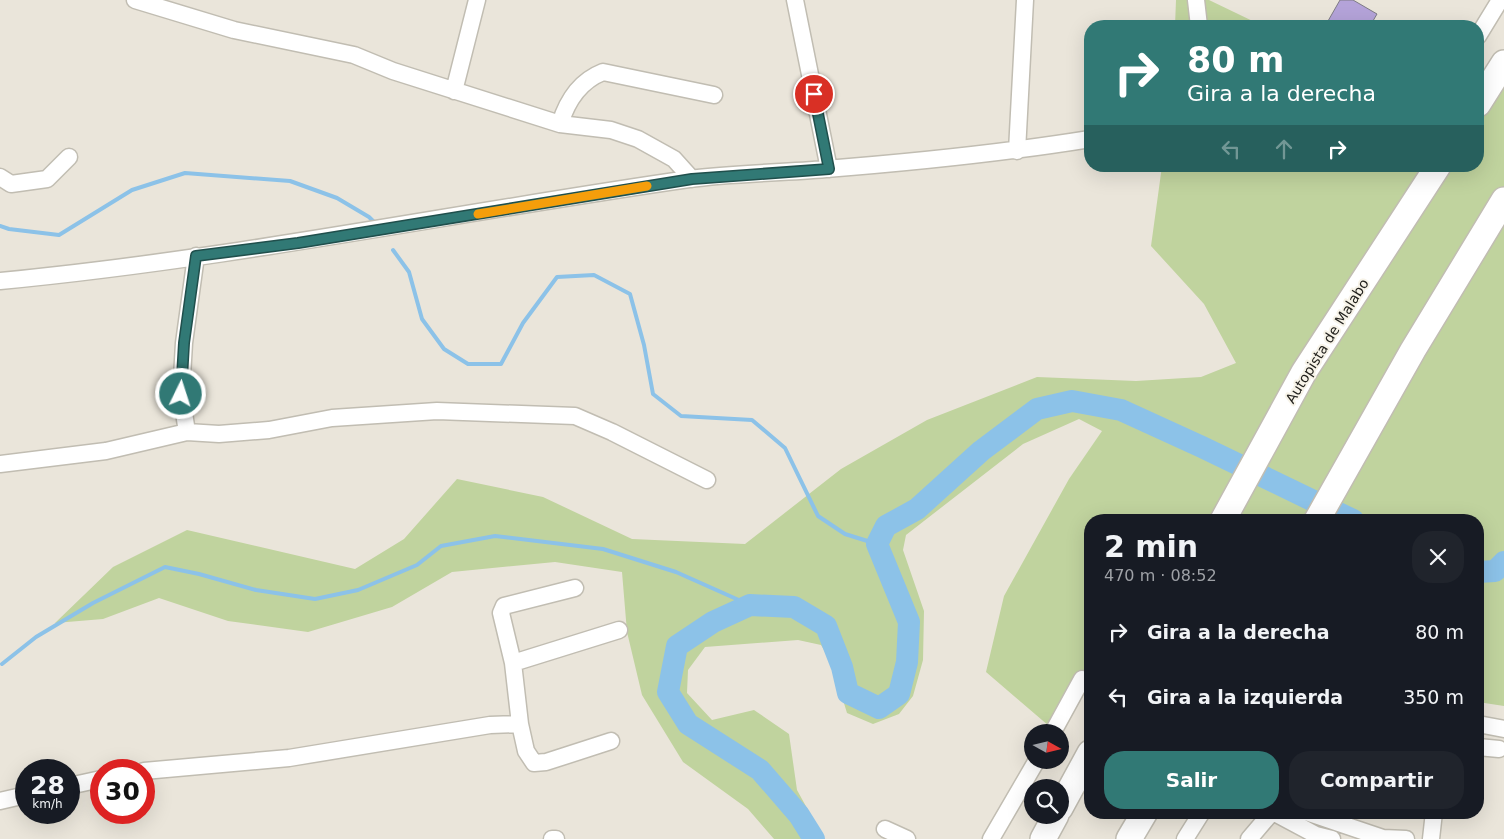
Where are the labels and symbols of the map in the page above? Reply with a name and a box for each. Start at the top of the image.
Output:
pin [793,73,835,115]
street label: Autopista de Malabo [1282,276,1372,406]
position arrow [154,367,206,419]
north arrow [1024,724,1069,769]
speed limit sign: 30 [90,759,155,824]

